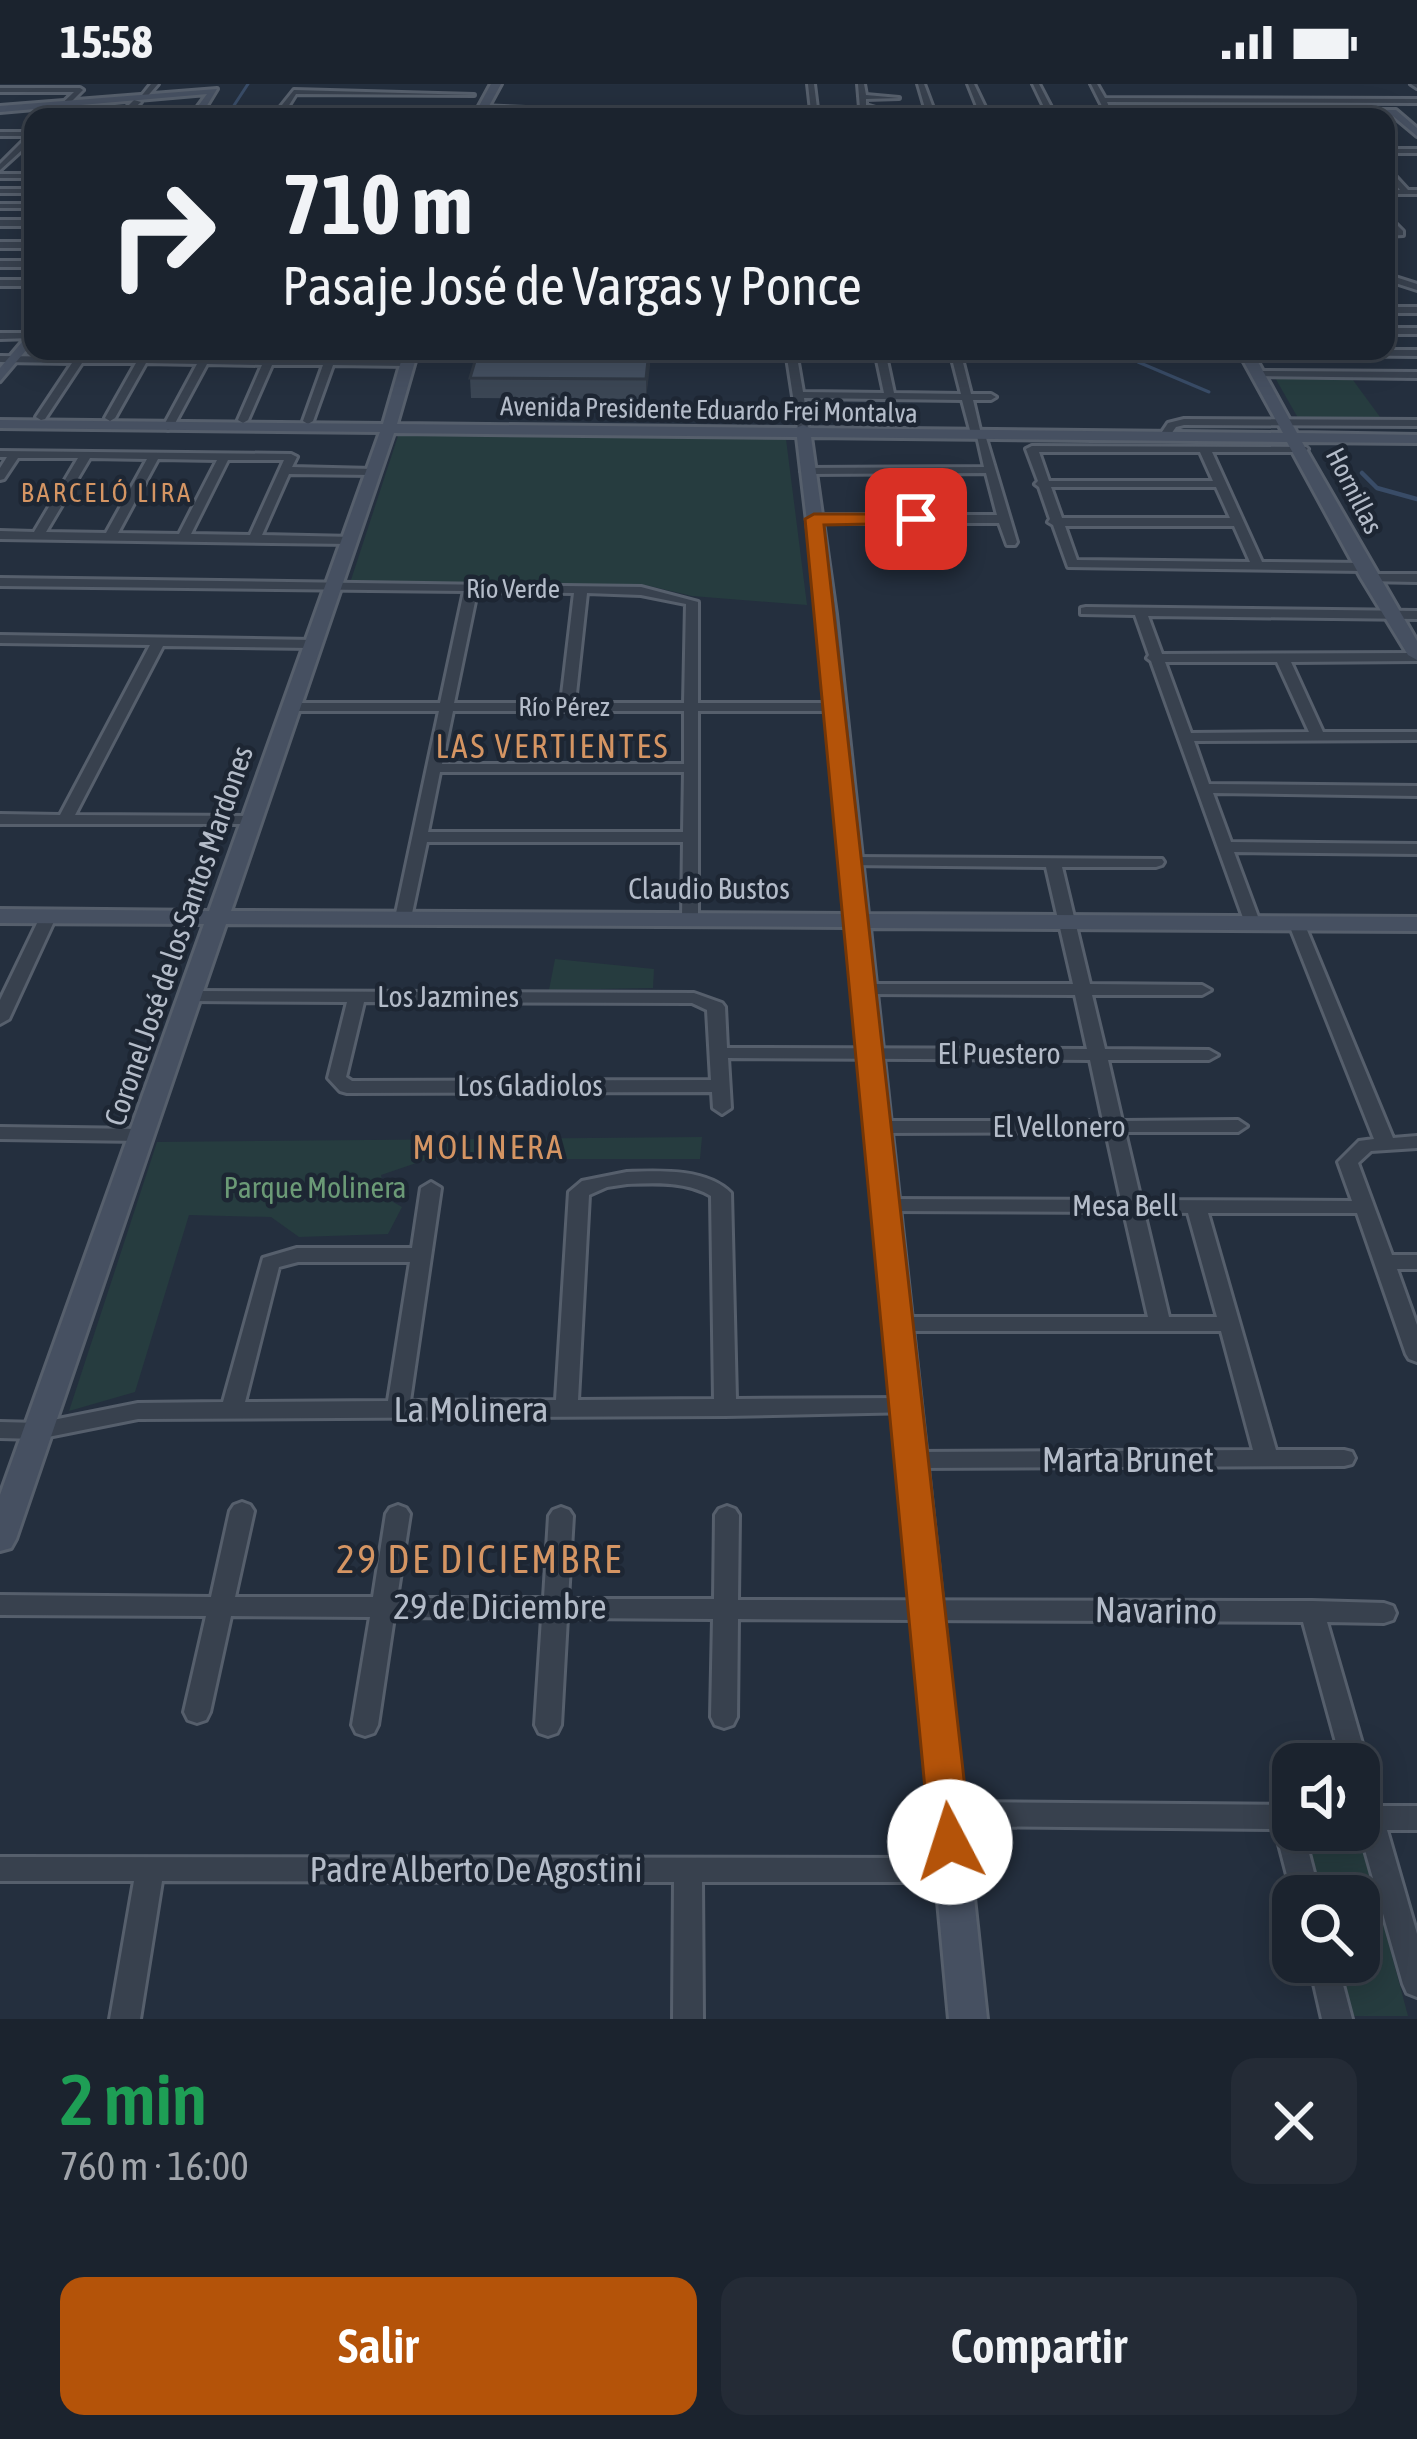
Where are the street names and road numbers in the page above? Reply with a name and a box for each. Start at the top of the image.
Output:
street label: Avenida Presidente Eduardo Frei Montalva [500,390,918,429]
street label: Hornillas [1320,443,1389,539]
street label: Río Verde [466,573,560,604]
street label: Río Pérez [518,691,610,722]
street label: Coronel José de los Santos Mardones [97,741,259,1130]
street label: Claudio Bustos [628,871,790,905]
street label: Los Jazmines [377,979,519,1013]
street label: El Puestero [937,1036,1061,1070]
street label: Los Gladiolos [457,1068,603,1102]
street label: El Vellonero [992,1109,1126,1143]
street label: Mesa Bell [1072,1188,1178,1222]
street label: La Molinera [394,1388,548,1430]
street label: Marta Brunet [1042,1438,1214,1480]
street label: 29 de Diciembre [393,1585,607,1627]
street label: Navarino [1094,1588,1218,1632]
street label: Padre Alberto De Agostini [309,1848,643,1890]

